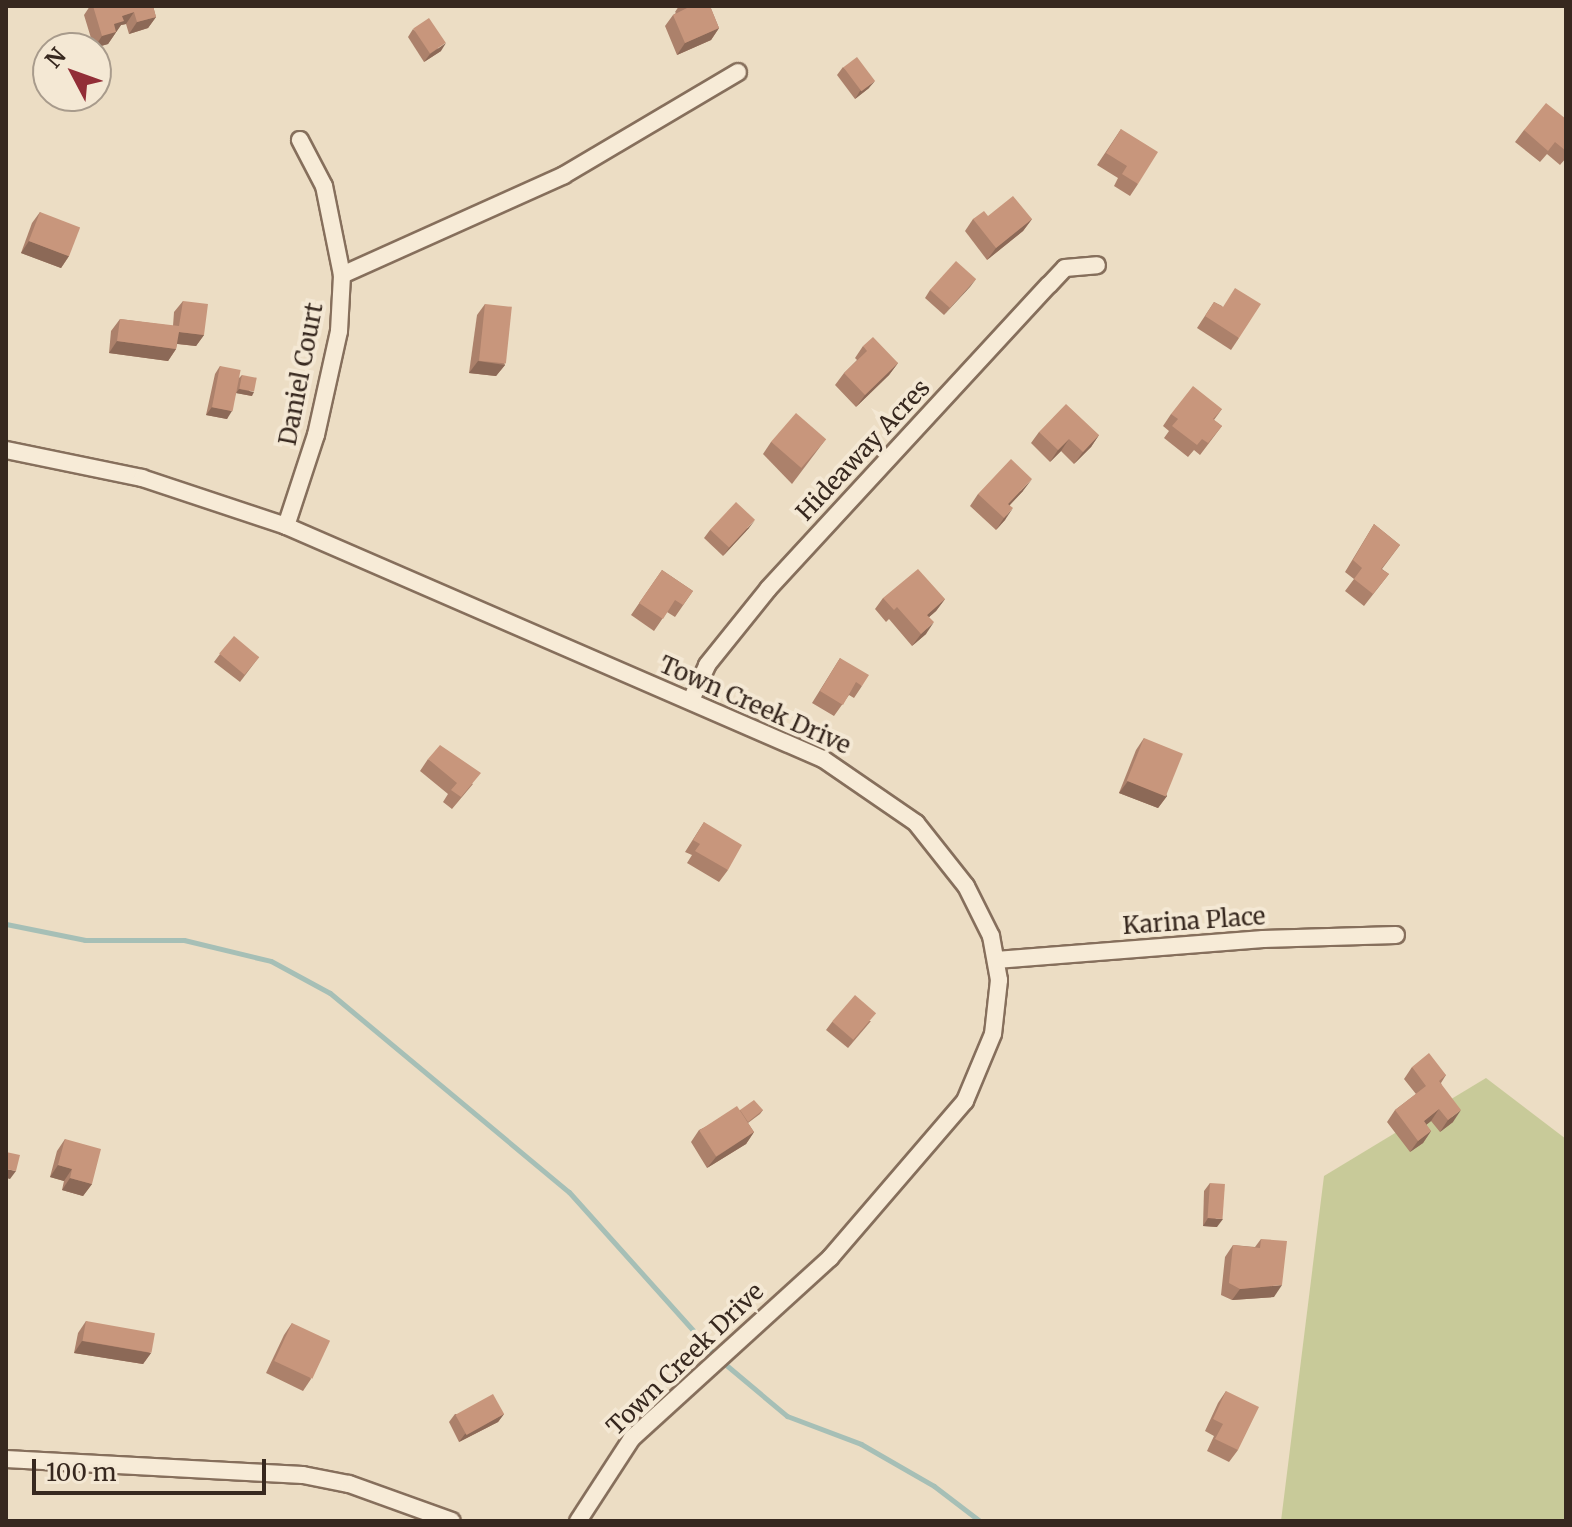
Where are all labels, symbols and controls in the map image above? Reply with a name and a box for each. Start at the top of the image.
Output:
north arrow [32,32,112,112]
text: N [39,42,72,73]
street label: Daniel Court [273,300,329,448]
street label: Hideaway Acres [790,373,936,527]
street label: Town Creek Drive [655,650,855,760]
street label: Karina Place [1122,902,1266,940]
street label: Town Creek Drive [601,1277,769,1441]
scale bar [36,1443,270,1493]
text: 100 m [46,1457,116,1488]

